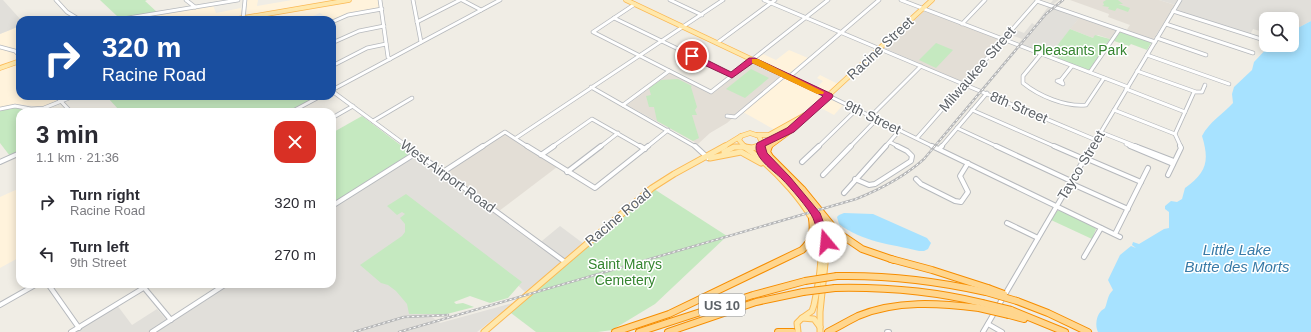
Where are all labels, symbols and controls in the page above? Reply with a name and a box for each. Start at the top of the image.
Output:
map controls [1259,12,1299,52]
button: search [1259,12,1299,52]
street label: Racine Street [844,13,917,83]
street label: Milwaukee Street [936,23,1018,115]
icon: right [36,32,88,84]
text: 320 m [102,32,181,63]
pin [675,39,709,73]
park label: Pleasants Park [1033,42,1128,58]
icon: arrive [681,45,703,67]
text: Racine Road [102,65,206,85]
street label: 8th Street [988,88,1050,126]
street label: 9th Street [842,97,904,138]
text: 3 min [36,121,99,148]
button: close [274,121,316,163]
street label: Tayco Street [1054,127,1108,202]
street label: West Airport Road [397,136,499,216]
text: 1.1 km · 21:36 [36,150,119,165]
street label: Racine Road [582,185,654,249]
text: Turn right [70,186,140,203]
icon: right [36,191,58,213]
text: 320 m [274,194,316,211]
text: Racine Road [70,203,145,218]
position arrow [805,221,847,263]
text: Turn left [70,238,129,255]
water label: Little Lake Butte des Morts [1184,241,1290,275]
icon: left [36,243,58,265]
text: 270 m [274,246,316,263]
text: 9th Street [70,255,126,270]
park label: Saint Marys Cemetery [588,256,662,288]
road number: US 10 [699,294,745,316]

